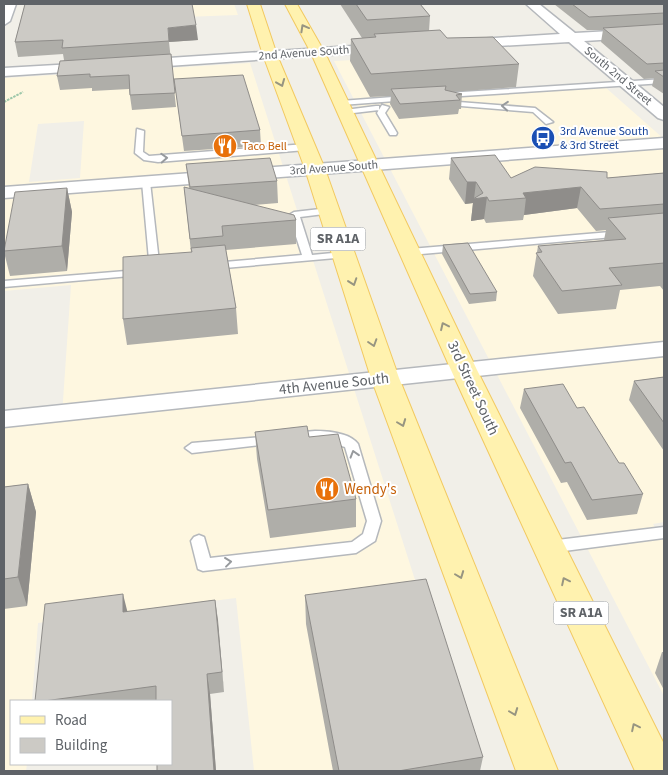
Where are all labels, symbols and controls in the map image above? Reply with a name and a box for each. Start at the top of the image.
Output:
one-way arrow [300,25,310,34]
street label: 2nd Avenue South [258,41,350,65]
street label: South 2nd Street [580,42,656,110]
one-way arrow [275,78,285,87]
one-way arrow [501,101,509,112]
place label: 3rd Avenue South & 3rd Street [560,123,648,154]
bus stop icon: 3rd Avenue South & 3rd Street [530,125,556,151]
restaurant icon: Taco Bell [212,133,238,159]
place label: Taco Bell [242,138,287,155]
one-way arrow [160,153,168,164]
street label: 3rd Avenue South [289,156,379,180]
road number: SR A1A [310,228,366,250]
one-way arrow [347,277,357,286]
one-way arrow [440,322,450,331]
street label: 3rd Street South [442,337,504,439]
one-way arrow [367,338,377,347]
street label: 4th Avenue South [278,368,390,400]
one-way arrow [396,419,406,427]
one-way arrow [350,451,360,459]
restaurant icon: Wendy's [314,476,340,502]
place label: Wendy's [344,479,397,500]
one-way arrow [224,557,232,568]
one-way arrow [454,570,464,579]
one-way arrow [561,577,571,586]
road number: SR A1A [554,602,608,624]
legend [10,700,172,765]
one-way arrow [508,707,518,716]
text: Road [55,710,87,731]
one-way arrow [631,723,642,732]
text: Building [55,735,108,756]

